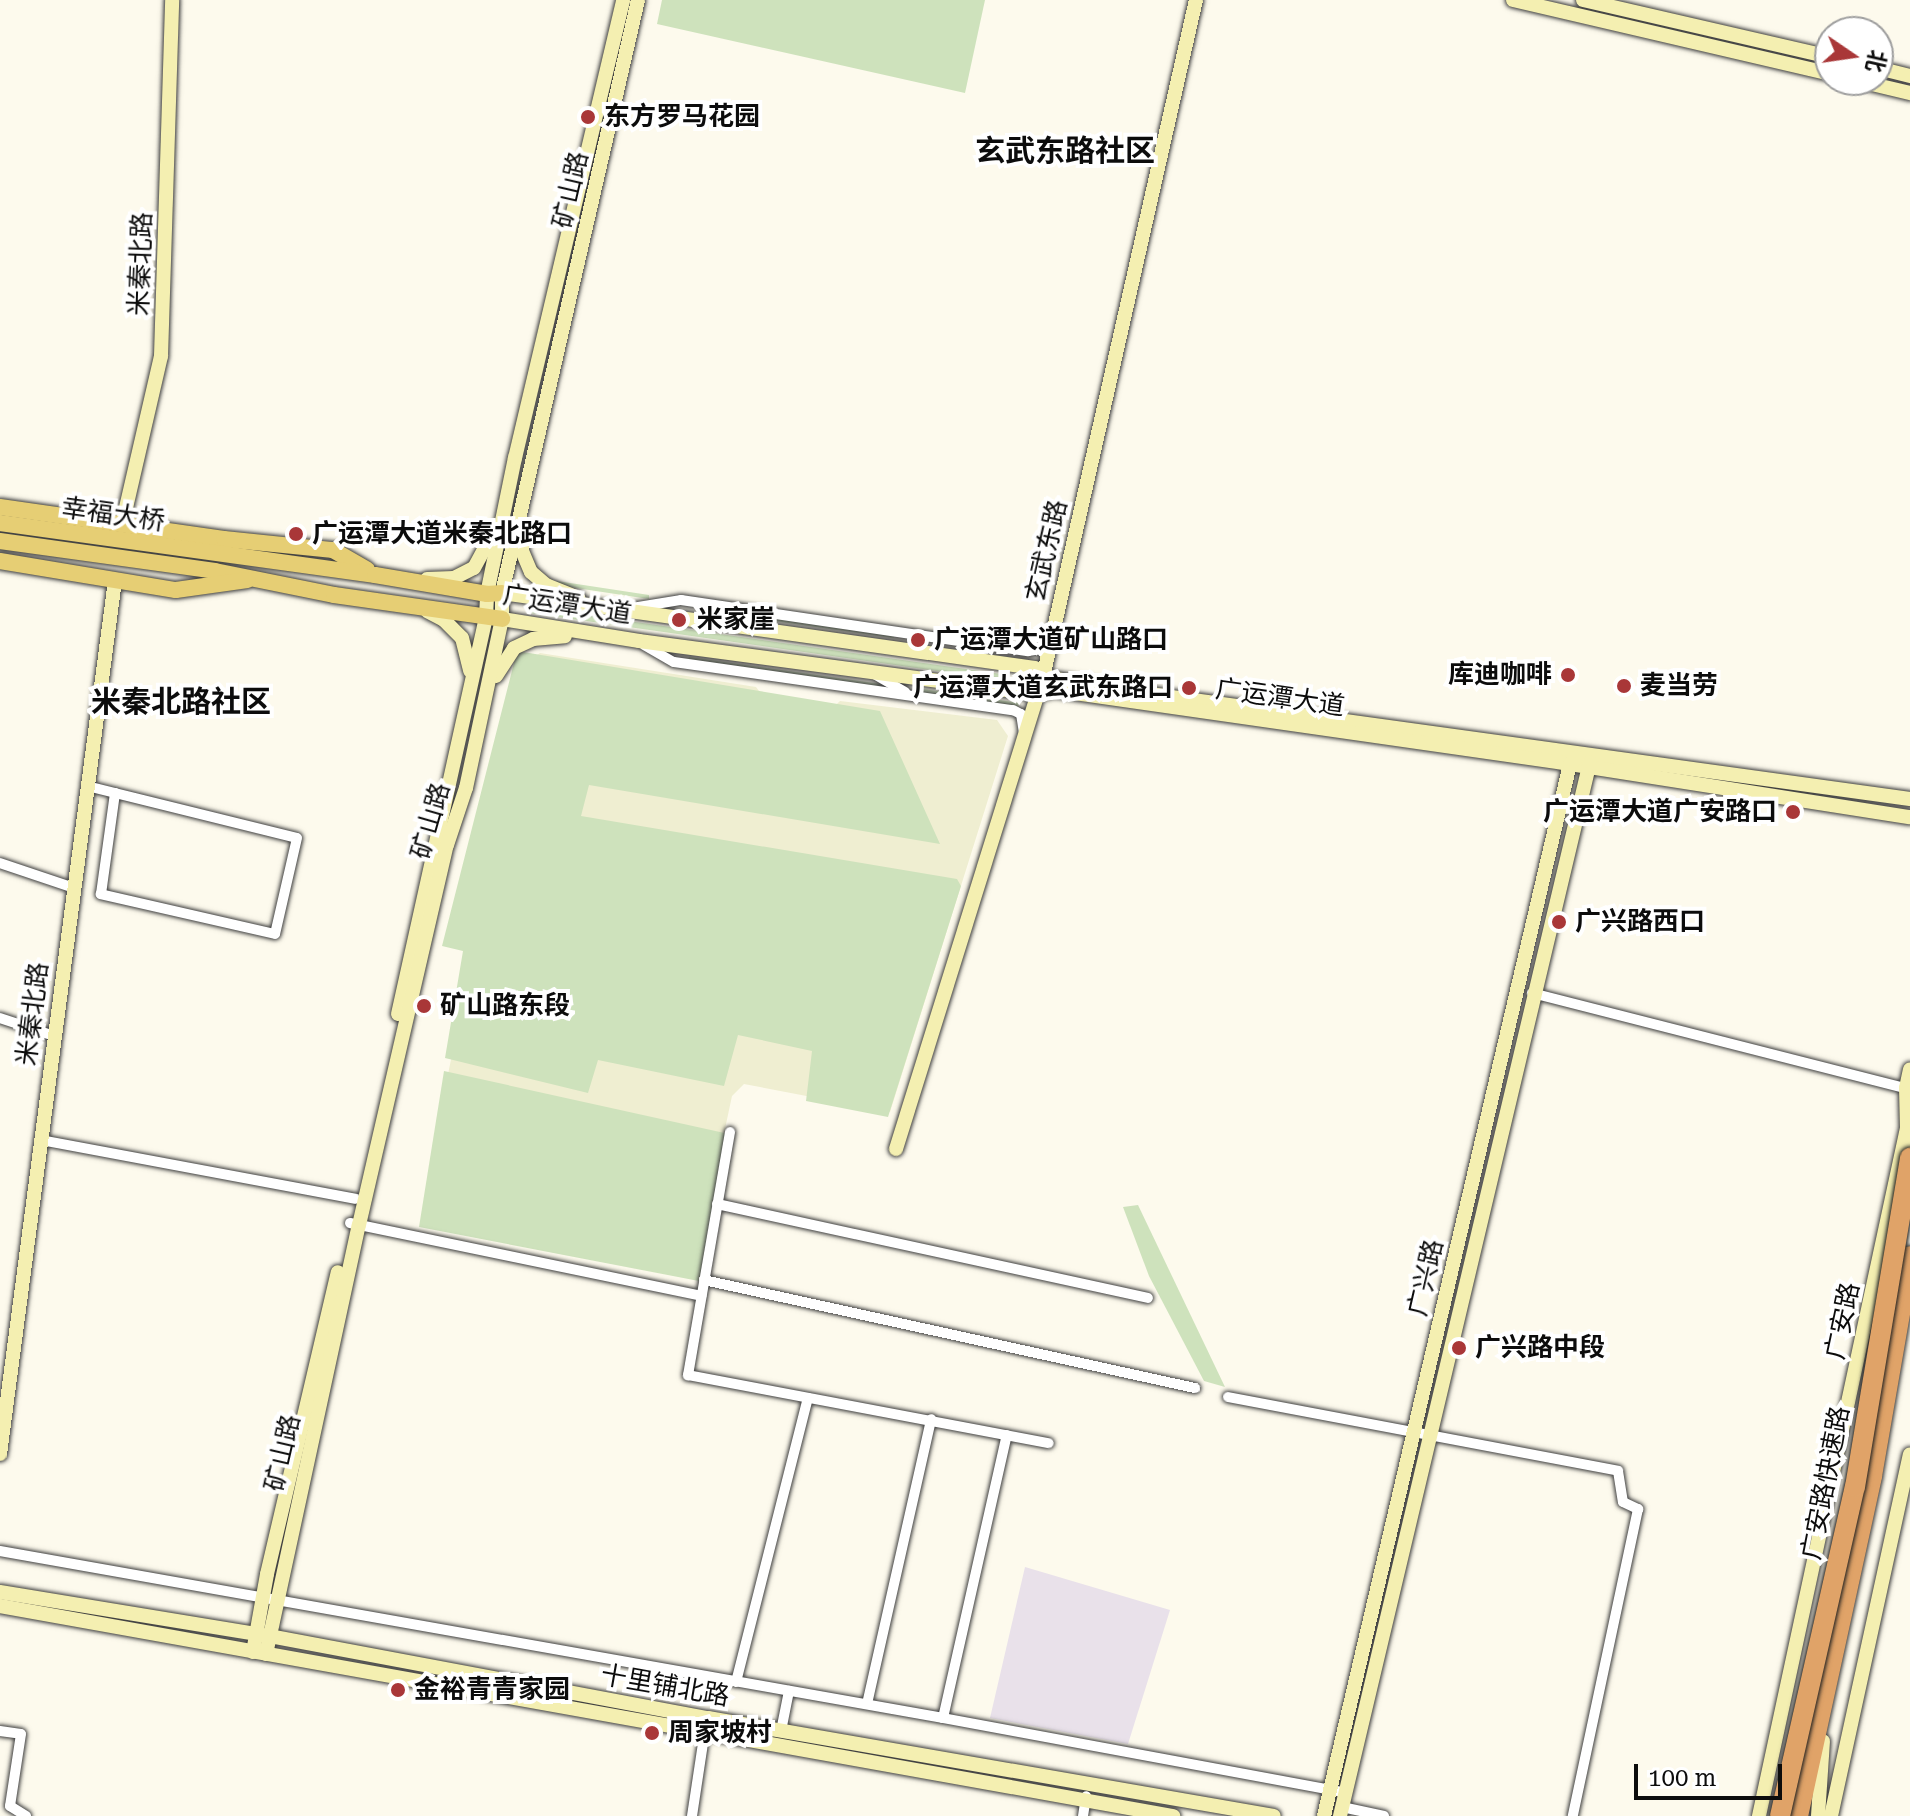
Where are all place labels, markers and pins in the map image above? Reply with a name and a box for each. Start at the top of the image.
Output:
place label: 东方罗马花园 [604,101,760,133]
marker: 东方罗马花园 [579,108,597,126]
place label: 广运潭大道米秦北路口 [312,518,572,550]
marker: 广运潭大道米秦北路口 [287,525,305,543]
place label: 米家崖 [697,604,775,636]
marker: 米家崖 [668,609,690,631]
place label: 广运潭大道矿山路口 [934,624,1168,656]
marker: 广运潭大道矿山路口 [909,631,927,649]
place label: 库迪咖啡 [1448,659,1552,691]
marker: 库迪咖啡 [1559,666,1577,684]
place label: 麦当劳 [1640,670,1718,702]
place label: 广运潭大道玄武东路口 [913,672,1173,704]
marker: 麦当劳 [1615,677,1633,695]
marker: 广运潭大道玄武东路口 [1180,679,1198,697]
place label: 广运潭大道广安路口 [1543,796,1777,828]
marker: 广运潭大道广安路口 [1784,803,1802,821]
place label: 广兴路西口 [1575,906,1705,938]
marker: 广兴路西口 [1550,913,1568,931]
place label: 矿山路东段 [440,990,570,1022]
marker: 矿山路东段 [415,997,433,1015]
place label: 广兴路中段 [1475,1332,1605,1364]
marker: 广兴路中段 [1450,1339,1468,1357]
place label: 金裕青青家园 [414,1674,570,1706]
marker: 金裕青青家园 [389,1681,407,1699]
place label: 周家坡村 [668,1717,772,1749]
marker: 周家坡村 [643,1724,661,1742]

